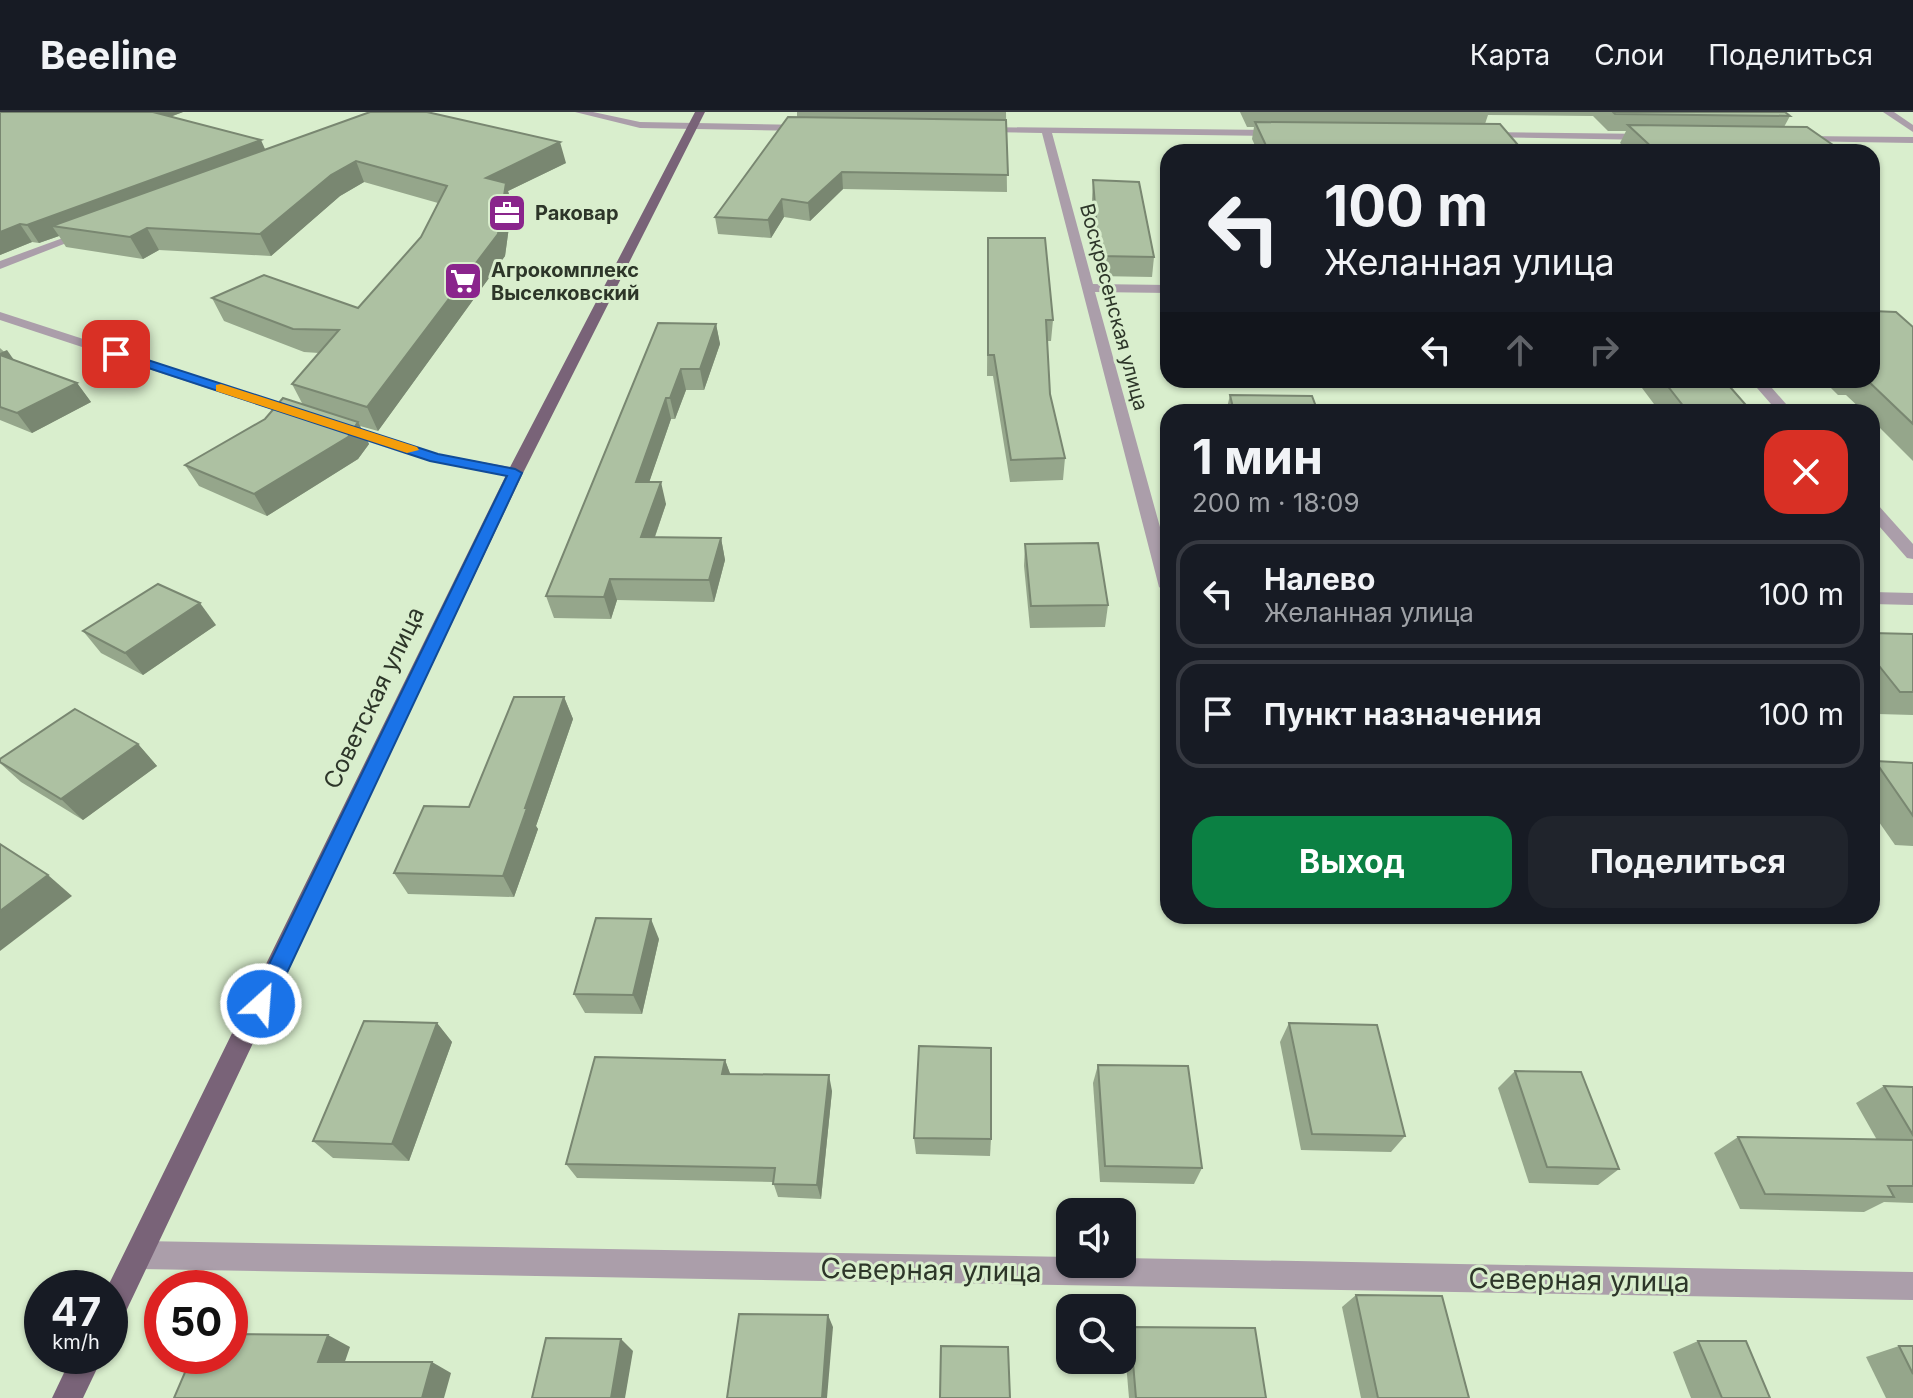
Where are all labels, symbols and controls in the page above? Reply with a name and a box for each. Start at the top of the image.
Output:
text: Beeline [40,32,177,78]
text: Карта [1470,38,1550,72]
text: Слои [1594,38,1664,72]
text: Поделиться [1708,38,1873,72]
text: 100 m [1324,172,1488,240]
icon: left [1192,176,1296,280]
office icon: Раковар [486,192,528,234]
place label: Раковар [535,201,619,225]
street label: Воскресенская улица [1075,201,1153,413]
text: Желанная улица [1324,240,1615,284]
place label: Агрокомплекс Выселковский [491,258,639,305]
supermarket icon: Агрокомплекс Выселковский [442,260,484,302]
pin [82,320,150,388]
icon: left [1414,328,1458,372]
icon: ahead [1498,328,1542,372]
icon: right [1582,328,1626,372]
icon: arrive [94,332,138,376]
text: 1 мин [1192,427,1323,486]
button: close [1764,430,1848,514]
text: 200 m · 18:09 [1192,487,1360,518]
text: Налево [1264,561,1376,597]
icon: left [1196,572,1240,616]
text: 100 m [1759,576,1844,612]
text: Желанная улица [1264,597,1474,628]
street label: Советская улица [317,602,430,793]
icon: arrive [1196,692,1240,736]
text: Пункт назначения [1264,696,1542,732]
text: 100 m [1759,696,1844,732]
button: Выход [1192,816,1512,908]
button: Поделиться [1528,816,1848,908]
position arrow [219,962,303,1046]
map controls [1056,1198,1136,1374]
button: sound [1056,1198,1136,1278]
street label: Северная улица [820,1251,1042,1289]
street label: Северная улица [1468,1261,1690,1299]
speed limit sign: 50 [144,1270,248,1374]
text: 47 [51,1287,101,1336]
button: search [1056,1294,1136,1374]
text: km/h [52,1330,100,1354]

